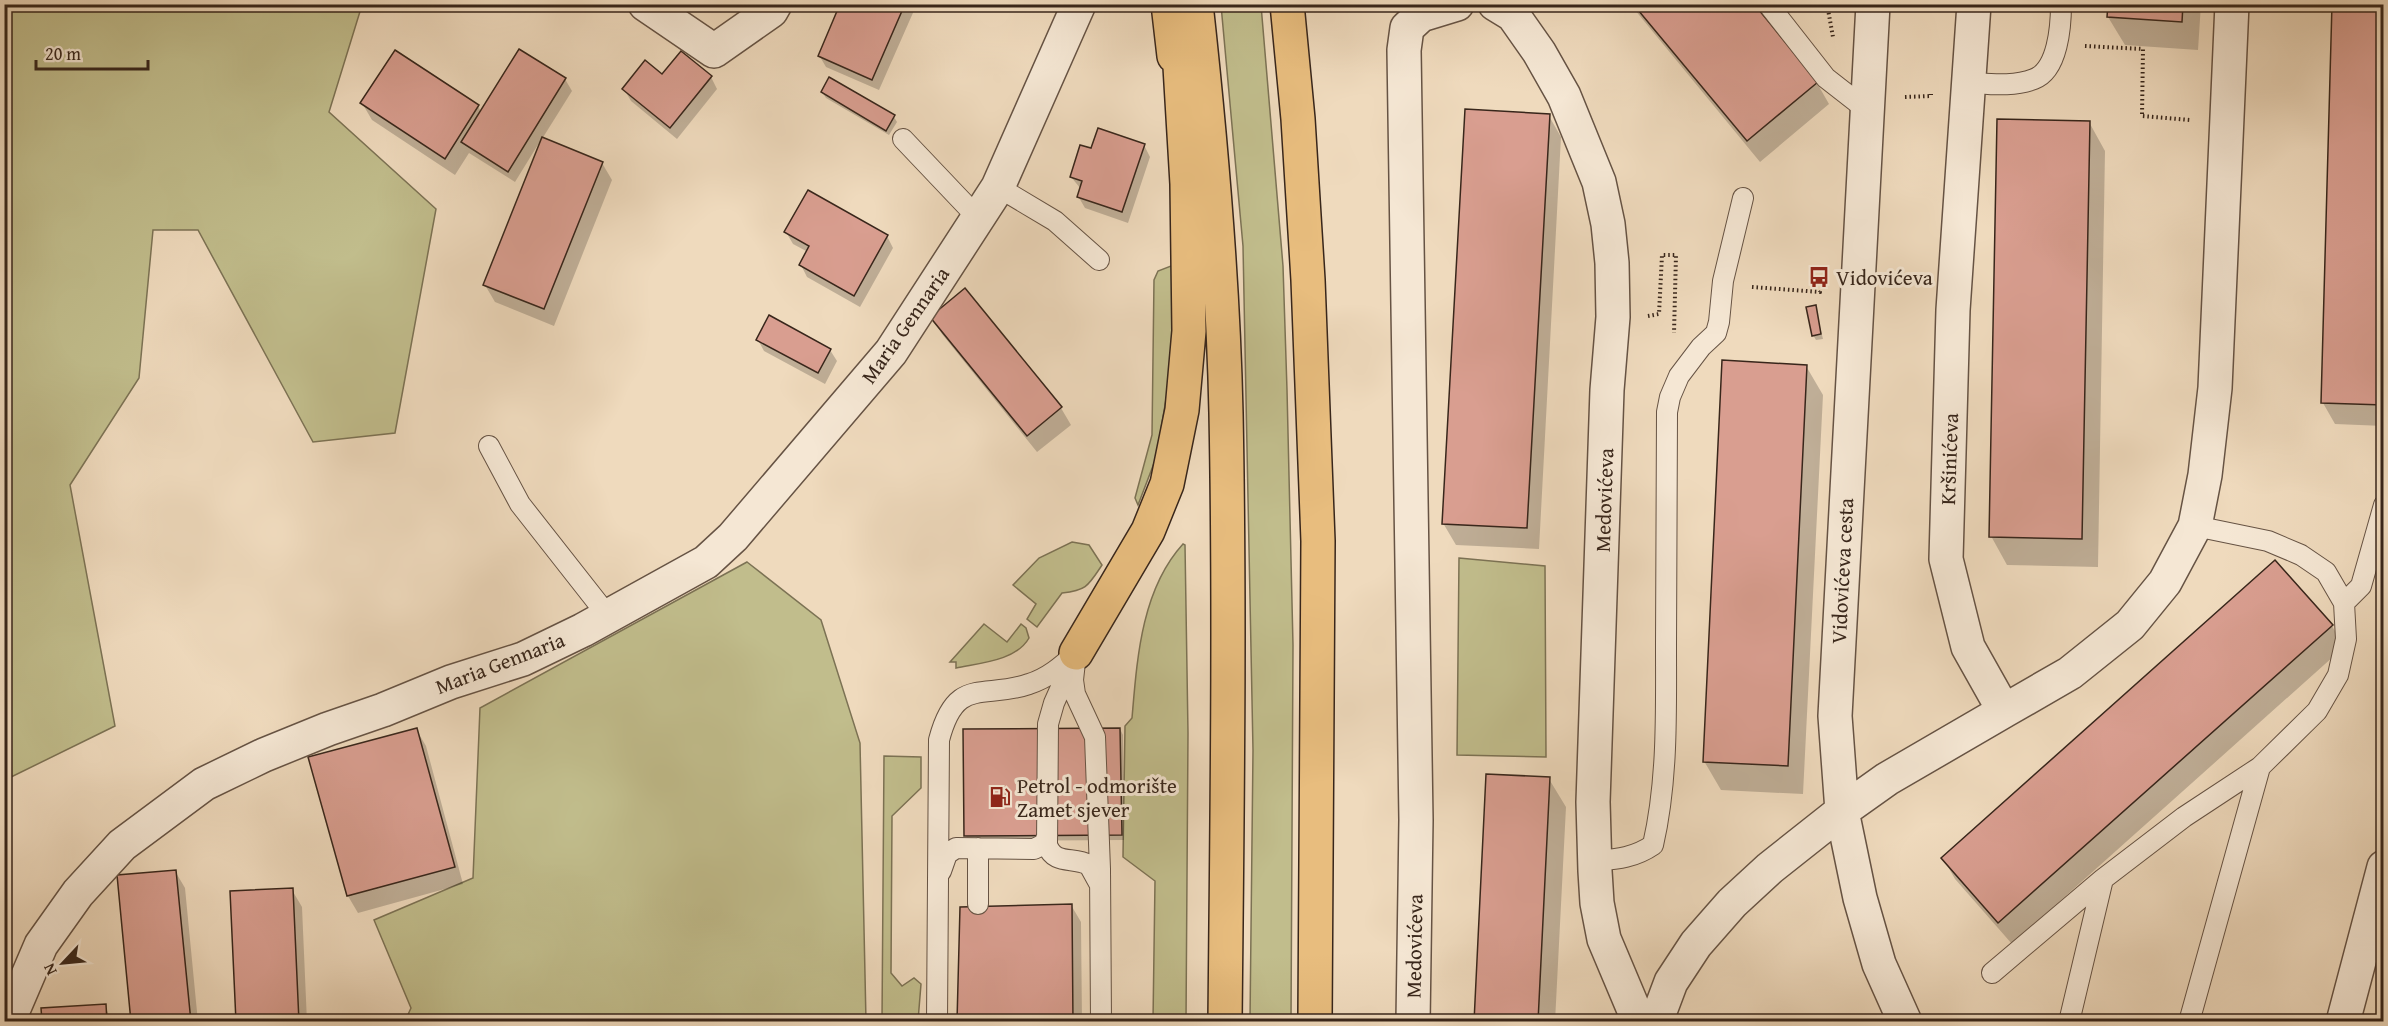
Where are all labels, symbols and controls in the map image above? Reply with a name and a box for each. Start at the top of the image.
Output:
scale bar [36,33,148,71]
text: 20 m [45,40,81,67]
street label: Maria Gennaria [853,260,957,390]
place label: Vidovićeva [1836,262,1933,293]
bus stop icon: Vidovićeva [1807,265,1831,289]
street label: Kršinićeva [1932,412,1966,506]
street label: Medovićeva [1587,447,1621,553]
street label: Vidovićeva cesta [1823,497,1861,645]
street label: Maria Gennaria [431,624,569,702]
place label: Petrol - odmorište Zamet sjever [1017,770,1177,825]
fuel station icon: Petrol - odmorište Zamet sjever [988,785,1012,809]
street label: Medovićeva [1398,894,1430,998]
north arrow [33,933,93,993]
text: N [36,959,63,980]

